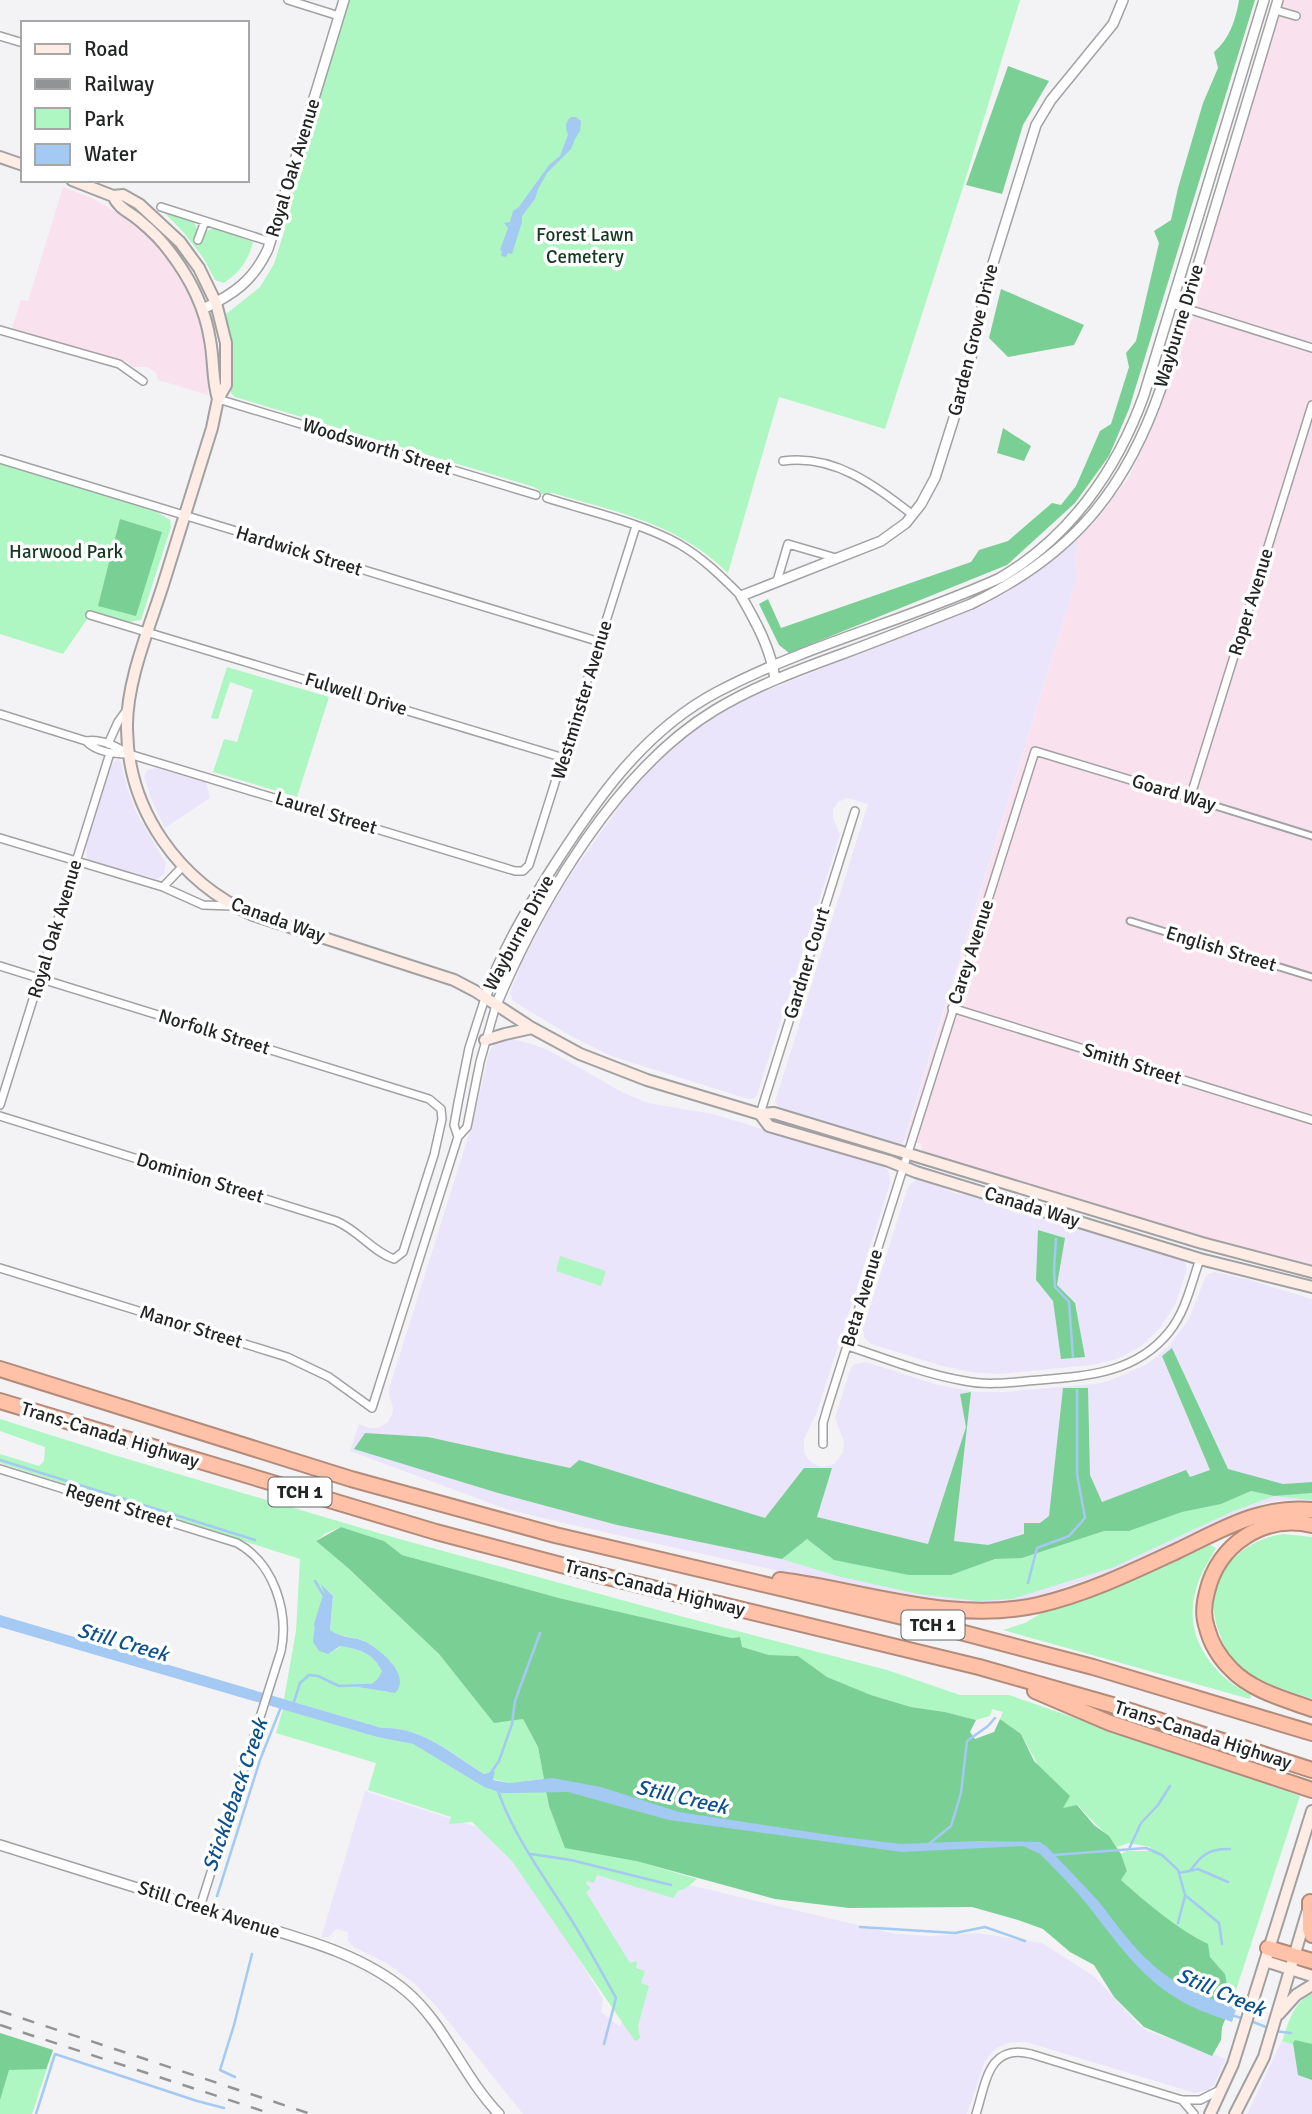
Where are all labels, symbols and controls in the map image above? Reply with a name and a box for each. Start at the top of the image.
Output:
legend [21,21,248,182]
text: Road [84,36,129,62]
text: Railway [84,71,154,97]
street label: Royal Oak Avenue [261,96,325,240]
text: Park [84,106,125,132]
text: Water [84,141,137,167]
park label: Forest Lawn Cemetery [536,223,634,269]
street label: Garden Grove Drive [942,261,1004,419]
street label: Wayburne Drive [1149,261,1209,391]
street label: Woodsworth Street [299,413,455,481]
street label: Hardwick Street [233,520,365,582]
park label: Harwood Park [9,540,123,564]
street label: Roper Avenue [1223,545,1279,659]
street label: Westminster Avenue [546,617,618,783]
street label: Fulwell Drive [302,667,410,721]
street label: Goard Way [1129,769,1219,817]
street label: Laurel Street [272,786,380,840]
street label: Royal Oak Avenue [23,857,87,1001]
street label: Wayburne Drive [478,871,560,995]
street label: Canada Way [228,892,328,948]
street label: Carey Avenue [943,896,999,1008]
street label: Gardner Court [779,904,835,1022]
street label: English Street [1163,921,1279,977]
street label: Norfolk Street [155,1004,273,1060]
street label: Smith Street [1080,1038,1184,1090]
street label: Dominion Street [133,1147,267,1209]
street label: Canada Way [981,1181,1083,1233]
street label: Beta Avenue [836,1246,888,1350]
street label: Manor Street [137,1300,245,1354]
street label: Trans-Canada Highway [18,1396,202,1474]
street label: Regent Street [62,1478,176,1534]
road number: TCH 1 [268,1478,332,1506]
street label: Trans-Canada Highway [562,1554,748,1622]
road number: TCH 1 [902,1610,964,1640]
water label: Still Creek [75,1617,174,1668]
street label: Trans-Canada Highway [1111,1695,1295,1775]
water label: Stickleback Creek [197,1713,274,1875]
water label: Still Creek [634,1774,733,1821]
street label: Still Creek Avenue [135,1876,283,1944]
water label: Still Creek [1173,1962,1271,2023]

